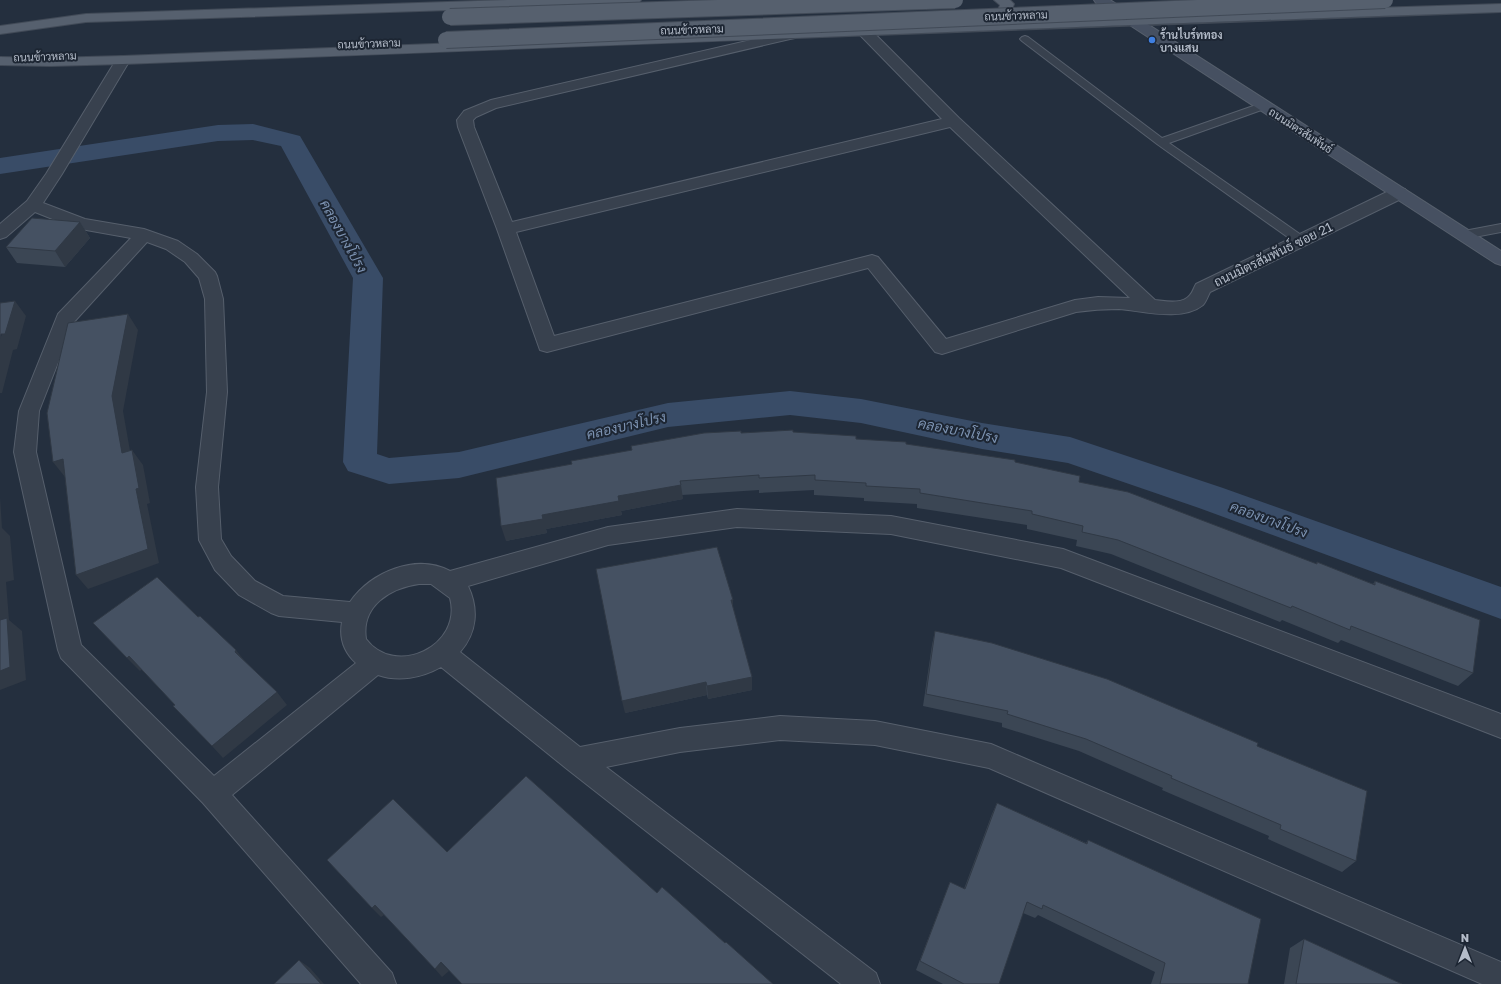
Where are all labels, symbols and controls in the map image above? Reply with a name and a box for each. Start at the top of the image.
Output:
street label: ถนนข้าวหลาม [984,7,1048,23]
street label: ถนนข้าวหลาม [660,21,724,37]
place label: ร้านไบร์ททอง บางแสน [1160,27,1223,54]
street label: ถนนข้าวหลาม [337,35,401,51]
marker: ร้านไบร์ททอง บางแสน [1147,35,1157,45]
street label: ถนนข้าวหลาม [13,48,77,64]
street label: ถนนมิตรสัมพันธ์ [1267,104,1336,155]
water label: คลองบางโปรง [317,196,371,276]
street label: ถนนมิตรสัมพันธ์ ซอย 21 [1211,217,1335,290]
water label: คลองบางโปรง [585,408,667,442]
water label: คลองบางโปรง [917,414,999,446]
water label: คลองบางโปรง [1228,497,1310,541]
north arrow [1445,928,1485,968]
text: N [1461,931,1469,944]

